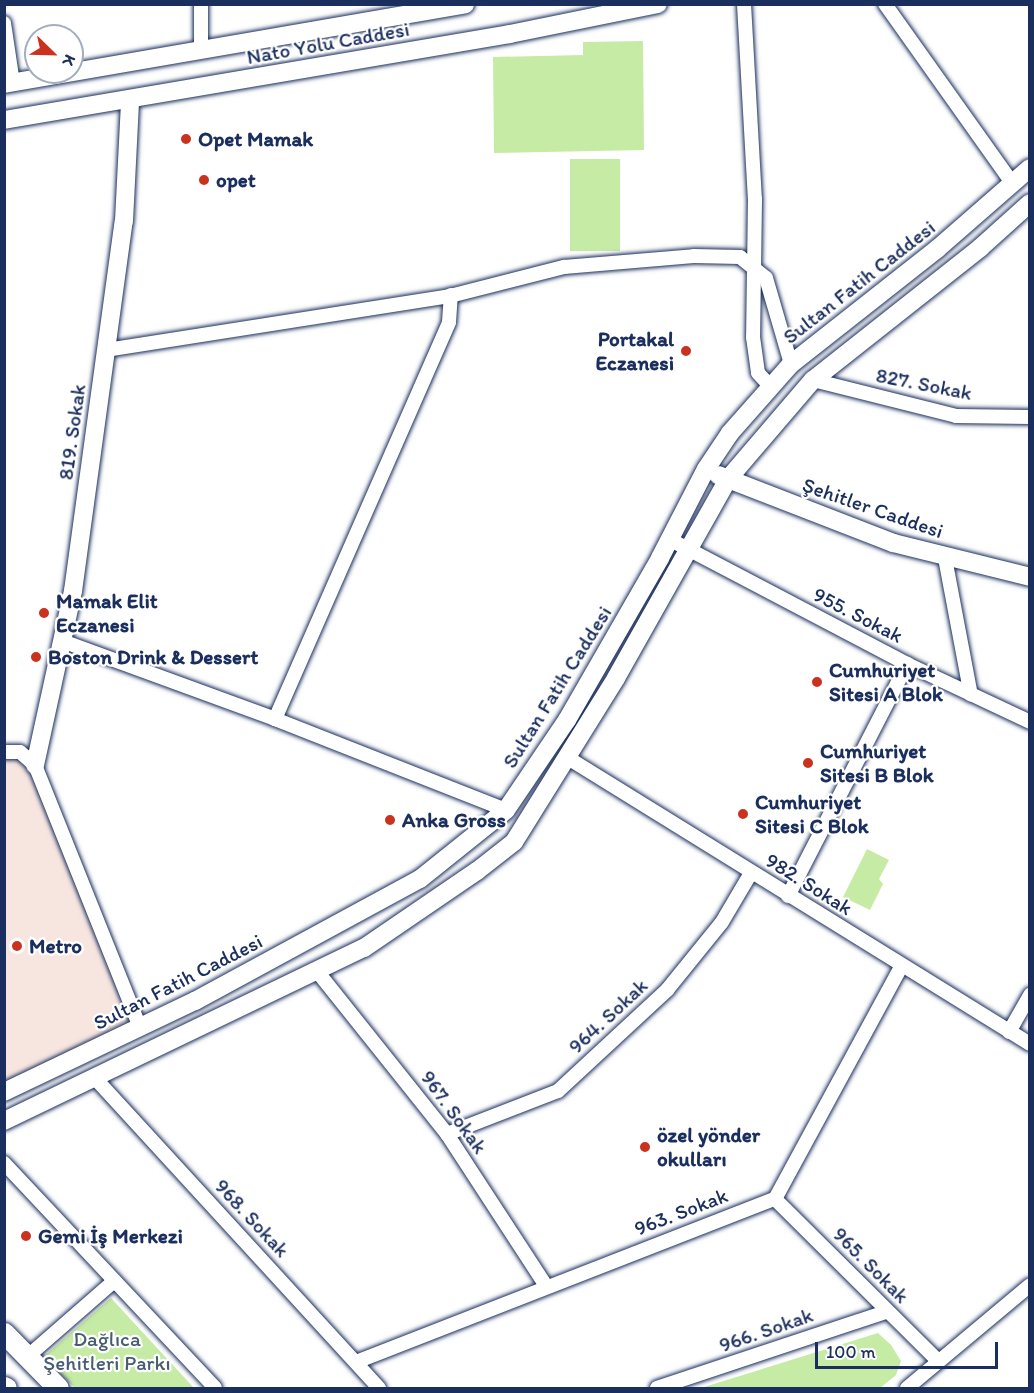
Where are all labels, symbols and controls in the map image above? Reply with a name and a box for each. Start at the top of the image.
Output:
street label: Nato Yolu Caddesi [245,16,411,70]
north arrow [24,24,84,84]
text: K [58,52,80,69]
place label: Opet Mamak [198,126,313,152]
marker: Opet Mamak [179,132,193,146]
place label: opet [216,167,256,193]
marker: opet [197,173,211,187]
street label: Sultan Fatih Caddesi [778,215,940,349]
place label: Portakal Eczanesi [596,326,674,376]
marker: Portakal Eczanesi [679,344,693,358]
street label: 827. Sokak [874,362,974,406]
street label: 819. Sokak [53,382,91,482]
street label: Şehitler Caddesi [799,472,947,544]
street label: 955. Sokak [809,582,907,648]
place label: Mamak Elit Eczanesi [56,588,158,638]
street label: Sultan Fatih Caddesi [497,602,617,772]
marker: Mamak Elit Eczanesi [37,606,51,620]
place label: Boston Drink & Dessert [48,644,258,670]
marker: Boston Drink & Dessert [29,650,43,664]
place label: Cumhuriyet Sitesi A Blok [829,657,943,707]
marker: Cumhuriyet Sitesi A Blok [810,675,824,689]
place label: Cumhuriyet Sitesi B Blok [820,738,934,788]
marker: Cumhuriyet Sitesi B Blok [801,756,815,770]
place label: Cumhuriyet Sitesi C Blok [755,789,869,839]
place label: Anka Gross [402,807,506,833]
marker: Cumhuriyet Sitesi C Blok [736,807,750,821]
marker: Anka Gross [383,813,397,827]
street label: 982. Sokak [761,847,857,921]
street label: Sultan Fatih Caddesi [89,929,267,1035]
place label: Metro [29,933,82,959]
marker: Metro [10,939,24,953]
street label: 964. Sokak [563,973,653,1059]
street label: 967. Sokak [415,1065,493,1159]
place label: özel yönder okulları [657,1122,760,1172]
marker: özel yönder okulları [638,1140,652,1154]
street label: 968. Sokak [209,1174,295,1262]
street label: 963. Sokak [631,1183,731,1241]
street label: 965. Sokak [828,1222,914,1308]
place label: Gemi İş Merkezi [38,1223,183,1249]
marker: Gemi İş Merkezi [19,1229,33,1243]
street label: 966. Sokak [716,1302,816,1358]
park label: Dağlıca Şehitleri Parkı [43,1326,171,1376]
scale bar [818,1330,1001,1368]
text: 100 m [826,1341,876,1363]

